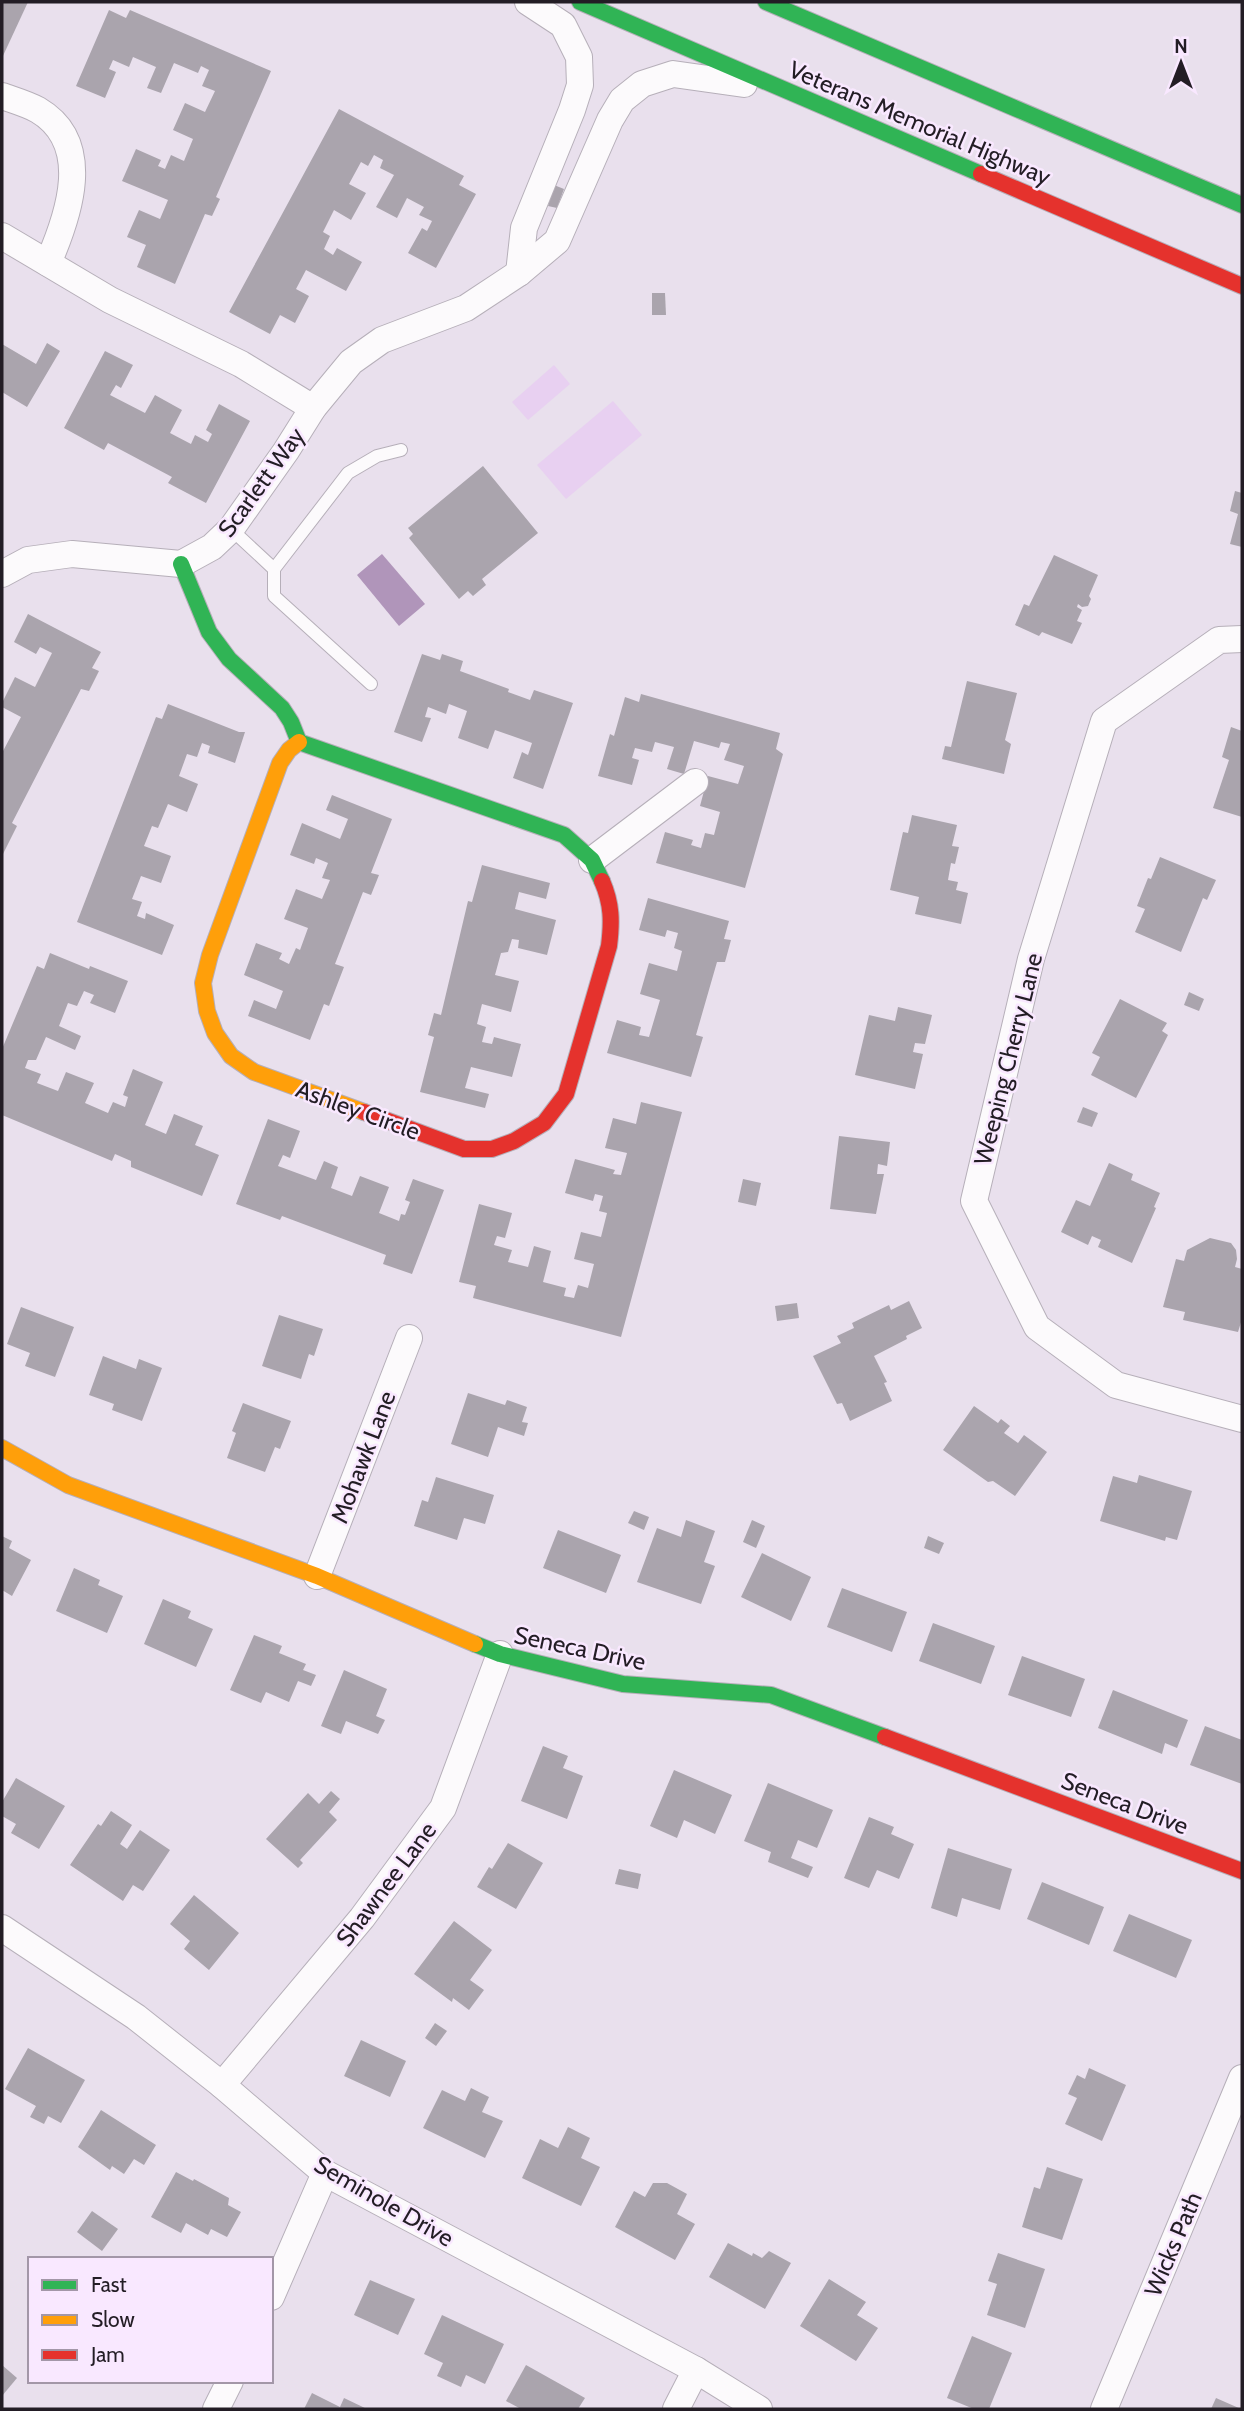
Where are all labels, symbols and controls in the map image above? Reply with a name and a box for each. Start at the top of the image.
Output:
north arrow [1146,28,1216,98]
text: N [1174,35,1188,58]
street label: Veterans Memorial Highway [785,55,1055,191]
street label: Scarlett Way [212,422,310,542]
street label: Weeping Cherry Lane [968,950,1048,1168]
street label: Ashley Circle [292,1074,424,1146]
street label: Mohawk Lane [324,1387,402,1527]
street label: Seneca Drive [512,1620,648,1676]
street label: Seneca Drive [1057,1766,1193,1840]
street label: Shawnee Lane [330,1816,442,1952]
street label: Seminole Drive [309,2149,459,2253]
street label: Wicks Path [1138,2188,1208,2300]
legend [28,2257,273,2383]
text: Fast [91,2272,127,2297]
text: Slow [91,2307,135,2332]
text: Jam [90,2342,125,2367]

